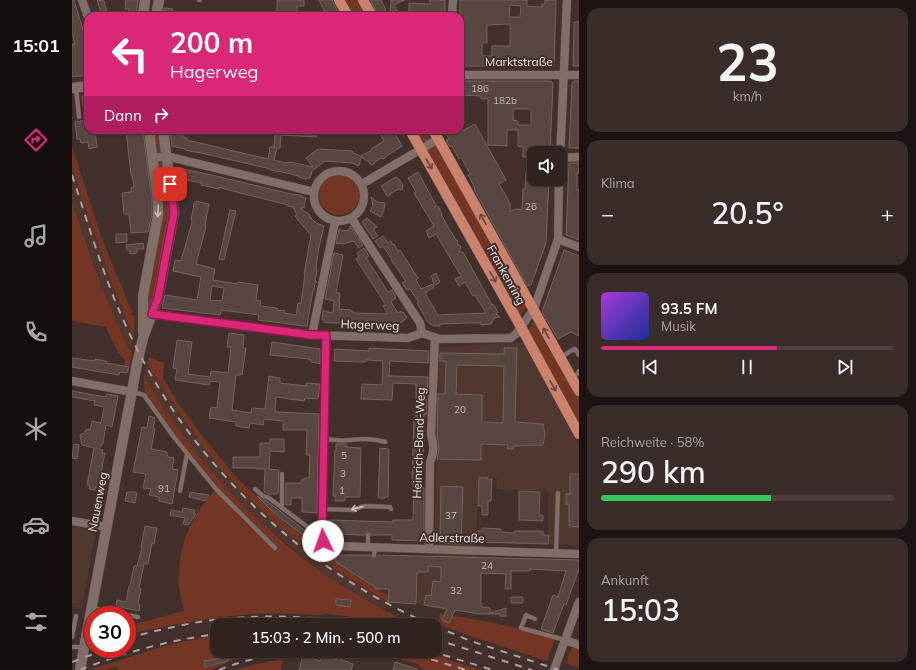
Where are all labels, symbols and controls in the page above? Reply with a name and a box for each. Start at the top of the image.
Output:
text: 200 m [170,25,253,60]
icon: left [104,28,156,80]
text: 23 [716,29,779,94]
text: 15:01 [12,34,60,57]
street label: Marktstraße [485,54,553,69]
text: Hagerweg [170,60,258,83]
house number: 186 [471,82,489,95]
text: km/h [733,88,762,104]
house number: 182b [493,94,517,107]
icon: right [150,104,172,126]
text: Dann [104,106,142,125]
icon: directions [22,126,50,154]
map controls [527,146,567,186]
button: sound [527,146,567,186]
one-way arrow [426,158,434,170]
pin [153,167,187,201]
icon: arrive [159,173,181,195]
text: Klima [601,175,635,191]
text: 20.5° [711,194,784,232]
house number: 26 [525,200,537,213]
text: − [601,200,614,228]
text: + [881,200,894,228]
one-way arrow [154,204,162,217]
one-way arrow [478,213,486,225]
icon: music [22,222,50,250]
street label: Frankenring [484,242,529,307]
one-way arrow [489,271,497,283]
text: 93.5 FM [661,299,717,318]
street label: Hagerweg [340,316,400,333]
icon: phone [22,318,50,346]
text: Musik [661,318,696,334]
one-way arrow [542,327,550,339]
icon: previous [639,356,661,378]
icon: pause [736,356,758,378]
icon: next [834,356,856,378]
one-way arrow [550,380,557,392]
street label: Heinrich-Band-Weg [409,387,428,499]
house number: 20 [454,403,466,416]
icon: climate [22,415,50,443]
text: Reichweite · 58% [601,434,705,450]
house number: 5 [341,449,347,462]
text: 290 km [601,453,706,491]
house number: 3 [340,467,346,480]
street label: Nauenweg [84,471,111,533]
house number: 91 [158,482,170,495]
house number: 1 [339,484,345,497]
one-way arrow [351,505,364,512]
house number: 37 [445,509,457,522]
icon: car [22,511,50,539]
position arrow [302,520,344,562]
street label: Adlerstraße [419,529,485,546]
house number: 24 [481,559,493,572]
text: Ankunft [601,572,649,588]
house number: 32 [450,584,462,597]
text: 15:03 [601,591,680,629]
speed limit sign: 30 [84,606,136,658]
icon: filters [22,608,50,636]
text: 15:03 · 2 Min. · 500 m [251,628,401,647]

